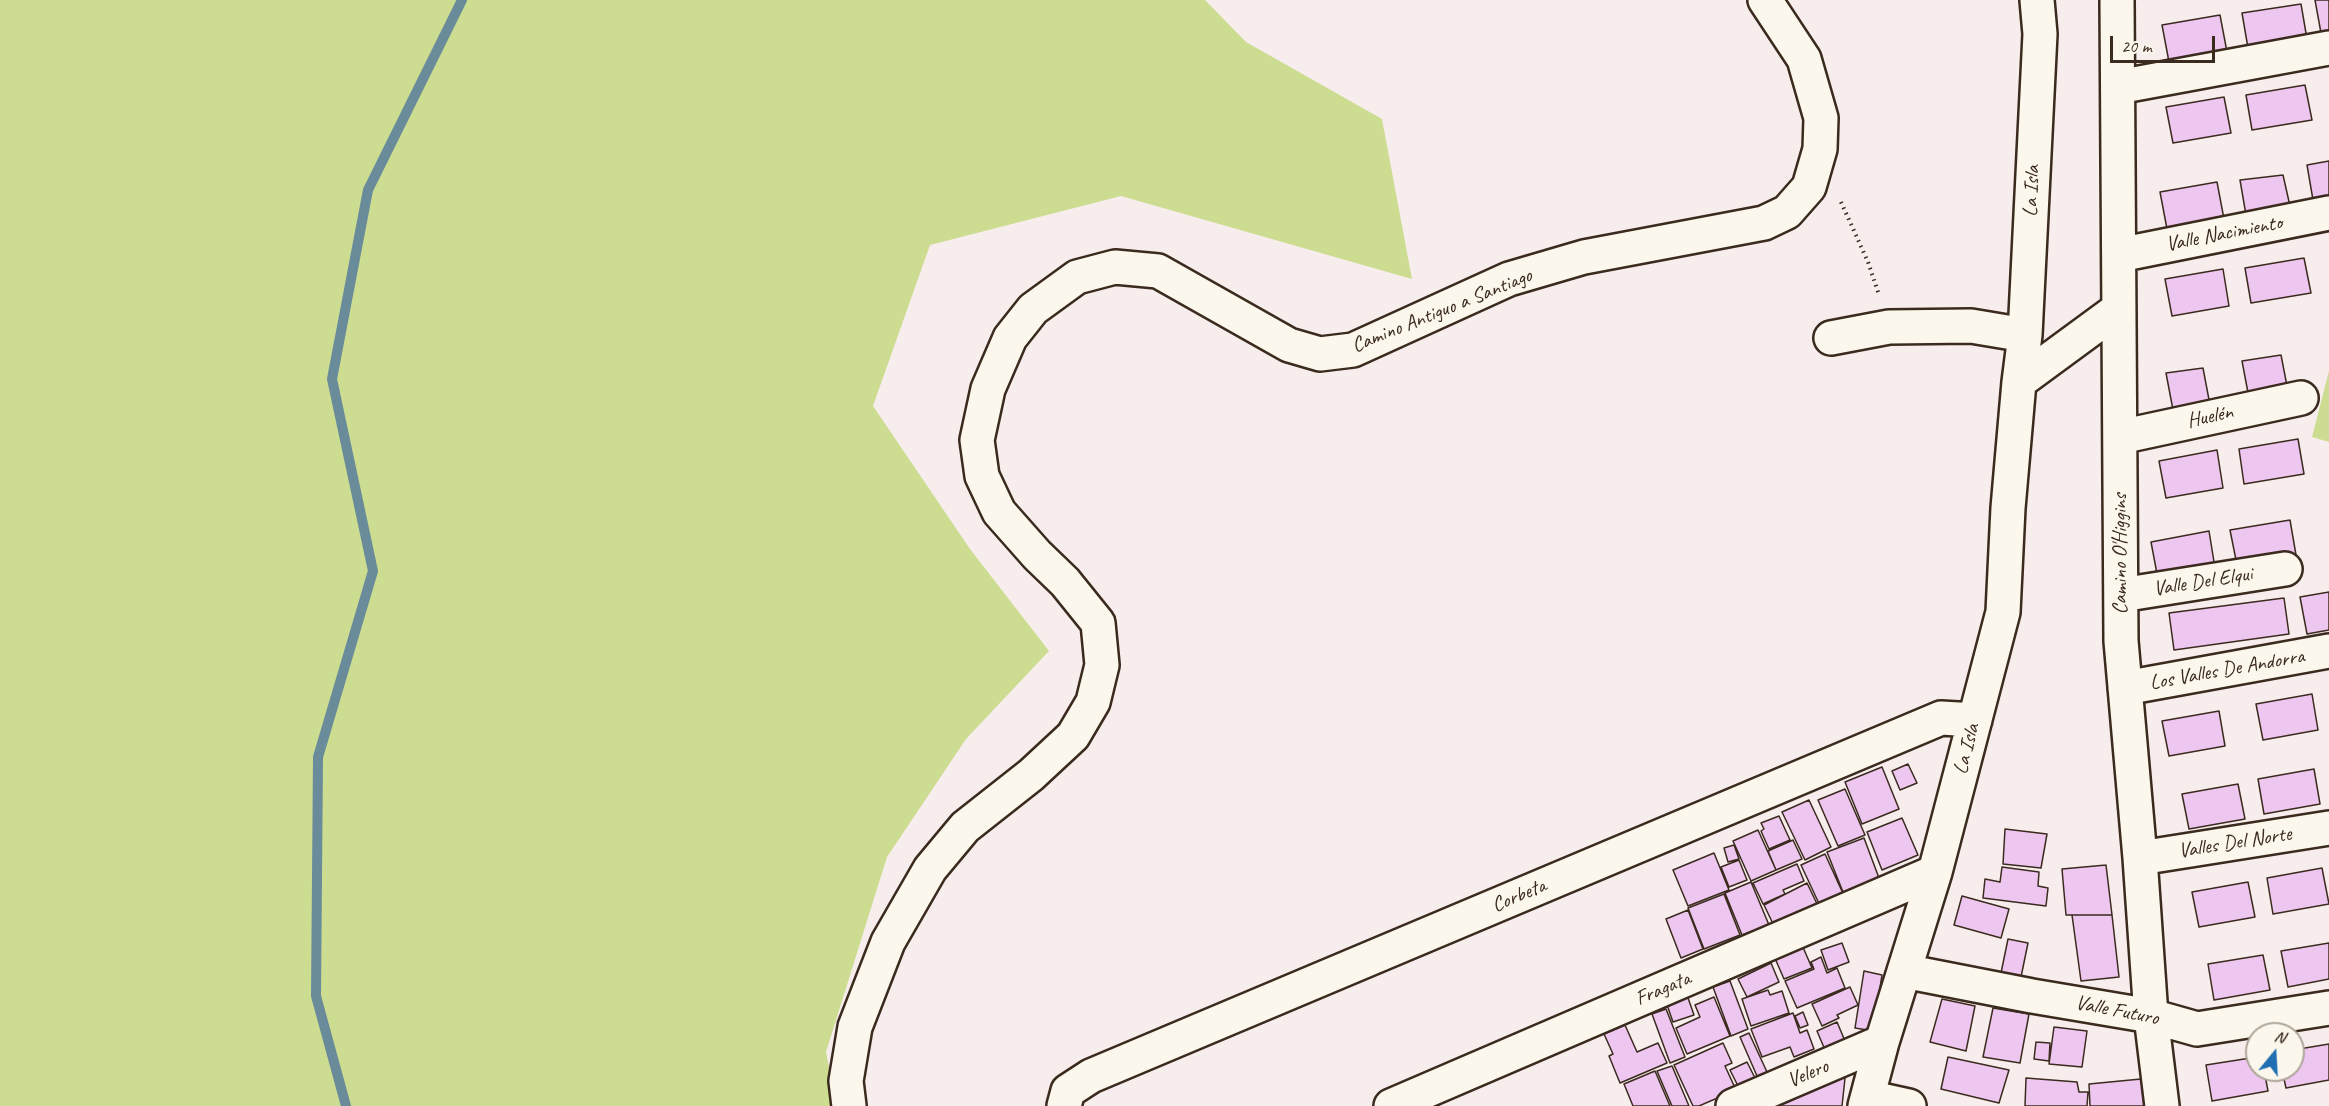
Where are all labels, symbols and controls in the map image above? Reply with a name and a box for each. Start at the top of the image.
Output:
scale bar [2113,24,2218,62]
text: 20 m [2121,35,2152,57]
street label: La Isla [2018,165,2046,217]
street label: Valle Nacimiento [2164,210,2284,258]
street label: Camino Antiguo a Santiago [1348,263,1536,359]
street label: Huelén [2185,400,2235,434]
street label: Camino O'Higgins [2107,493,2133,615]
street label: Valle Del Elqui [2152,562,2254,602]
street label: Los Valles De Andorra [2148,644,2306,696]
street label: La Isla [1948,721,1986,777]
street label: Valles Del Norte [2177,822,2293,864]
street label: Corbeta [1488,873,1550,919]
street label: Fragata [1632,966,1694,1012]
street label: Valle Futuro [2073,991,2161,1031]
north arrow [2245,1022,2305,1082]
text: N [2272,1026,2288,1048]
street label: Velero [1784,1054,1832,1094]

